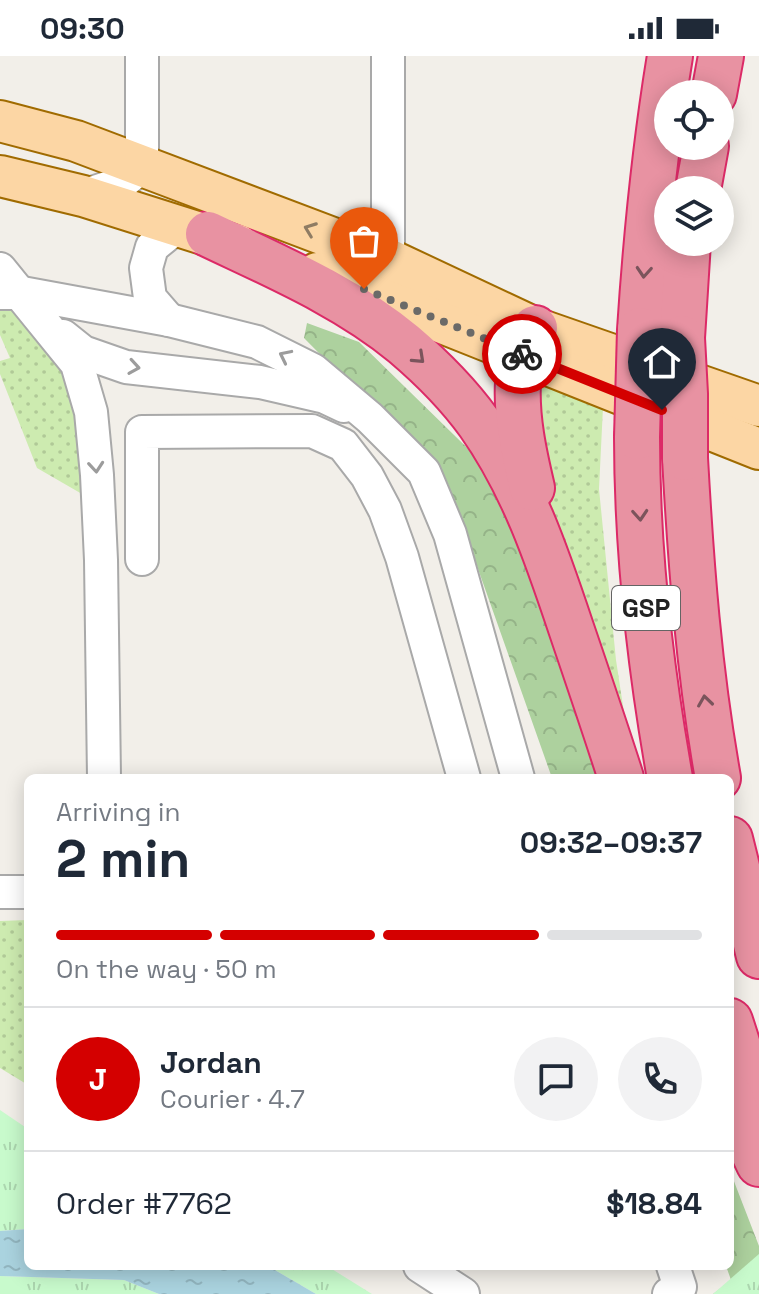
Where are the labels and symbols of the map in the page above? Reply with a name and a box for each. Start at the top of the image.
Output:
pin [330,207,398,289]
one-way arrow [304,222,318,239]
one-way arrow [635,266,652,279]
courier [482,314,562,394]
pin [628,328,696,410]
one-way arrow [409,349,424,363]
one-way arrow [279,350,294,366]
one-way arrow [128,358,141,375]
one-way arrow [88,461,105,474]
one-way arrow [631,509,648,521]
road number: GSP [612,586,680,630]
one-way arrow [697,694,714,708]

